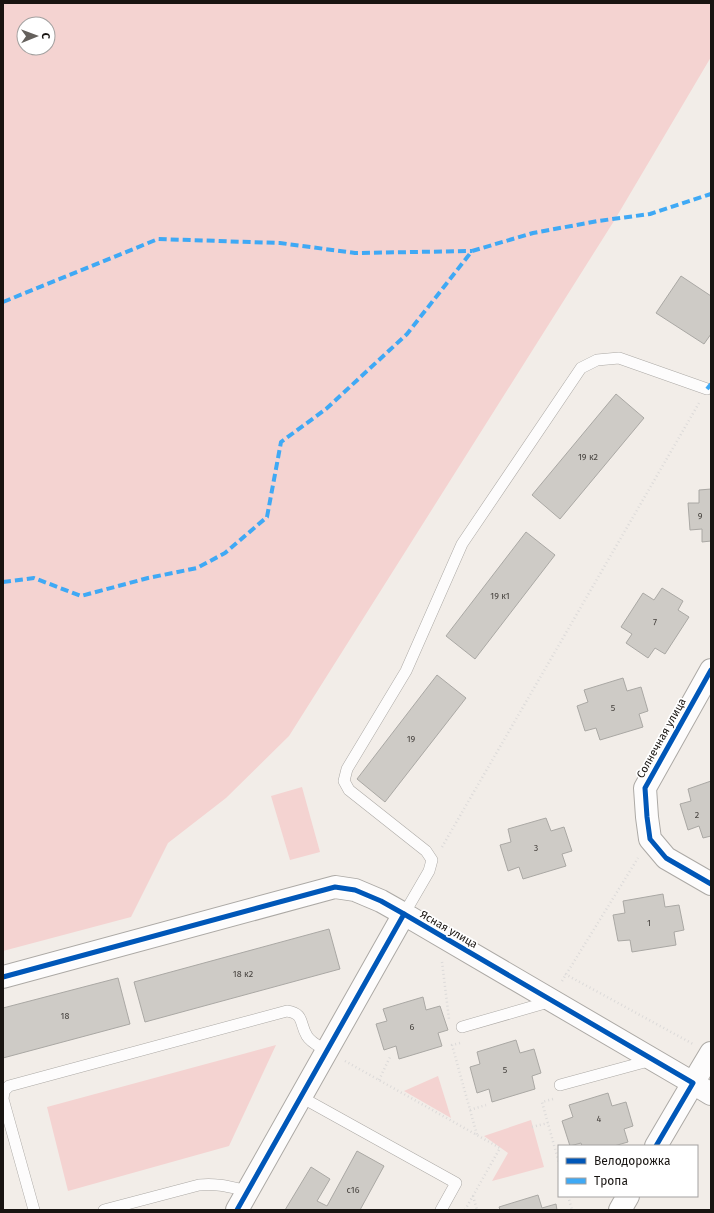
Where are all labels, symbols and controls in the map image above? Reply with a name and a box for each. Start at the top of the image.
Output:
north arrow [16,16,56,56]
text: С [39,33,52,40]
house number: 19 к2 [578,452,598,462]
house number: 9 [698,511,703,521]
house number: 19 к1 [490,591,510,601]
house number: 7 [653,617,657,627]
street label: Солнечная улица [634,696,689,780]
house number: 5 [611,703,616,713]
house number: 19 [407,734,416,744]
house number: 2 [695,810,699,820]
house number: 3 [534,843,538,853]
street label: Ясная улица [418,908,480,951]
house number: 1 [647,918,651,928]
house number: 18 к2 [233,969,253,979]
house number: 18 [61,1011,69,1021]
house number: 6 [410,1022,415,1032]
house number: 5 [503,1065,508,1075]
house number: 4 [597,1114,602,1124]
legend [558,1145,698,1197]
text: Велодорожка [594,1154,670,1168]
text: Тропа [594,1174,628,1188]
house number: с16 [347,1185,360,1195]

